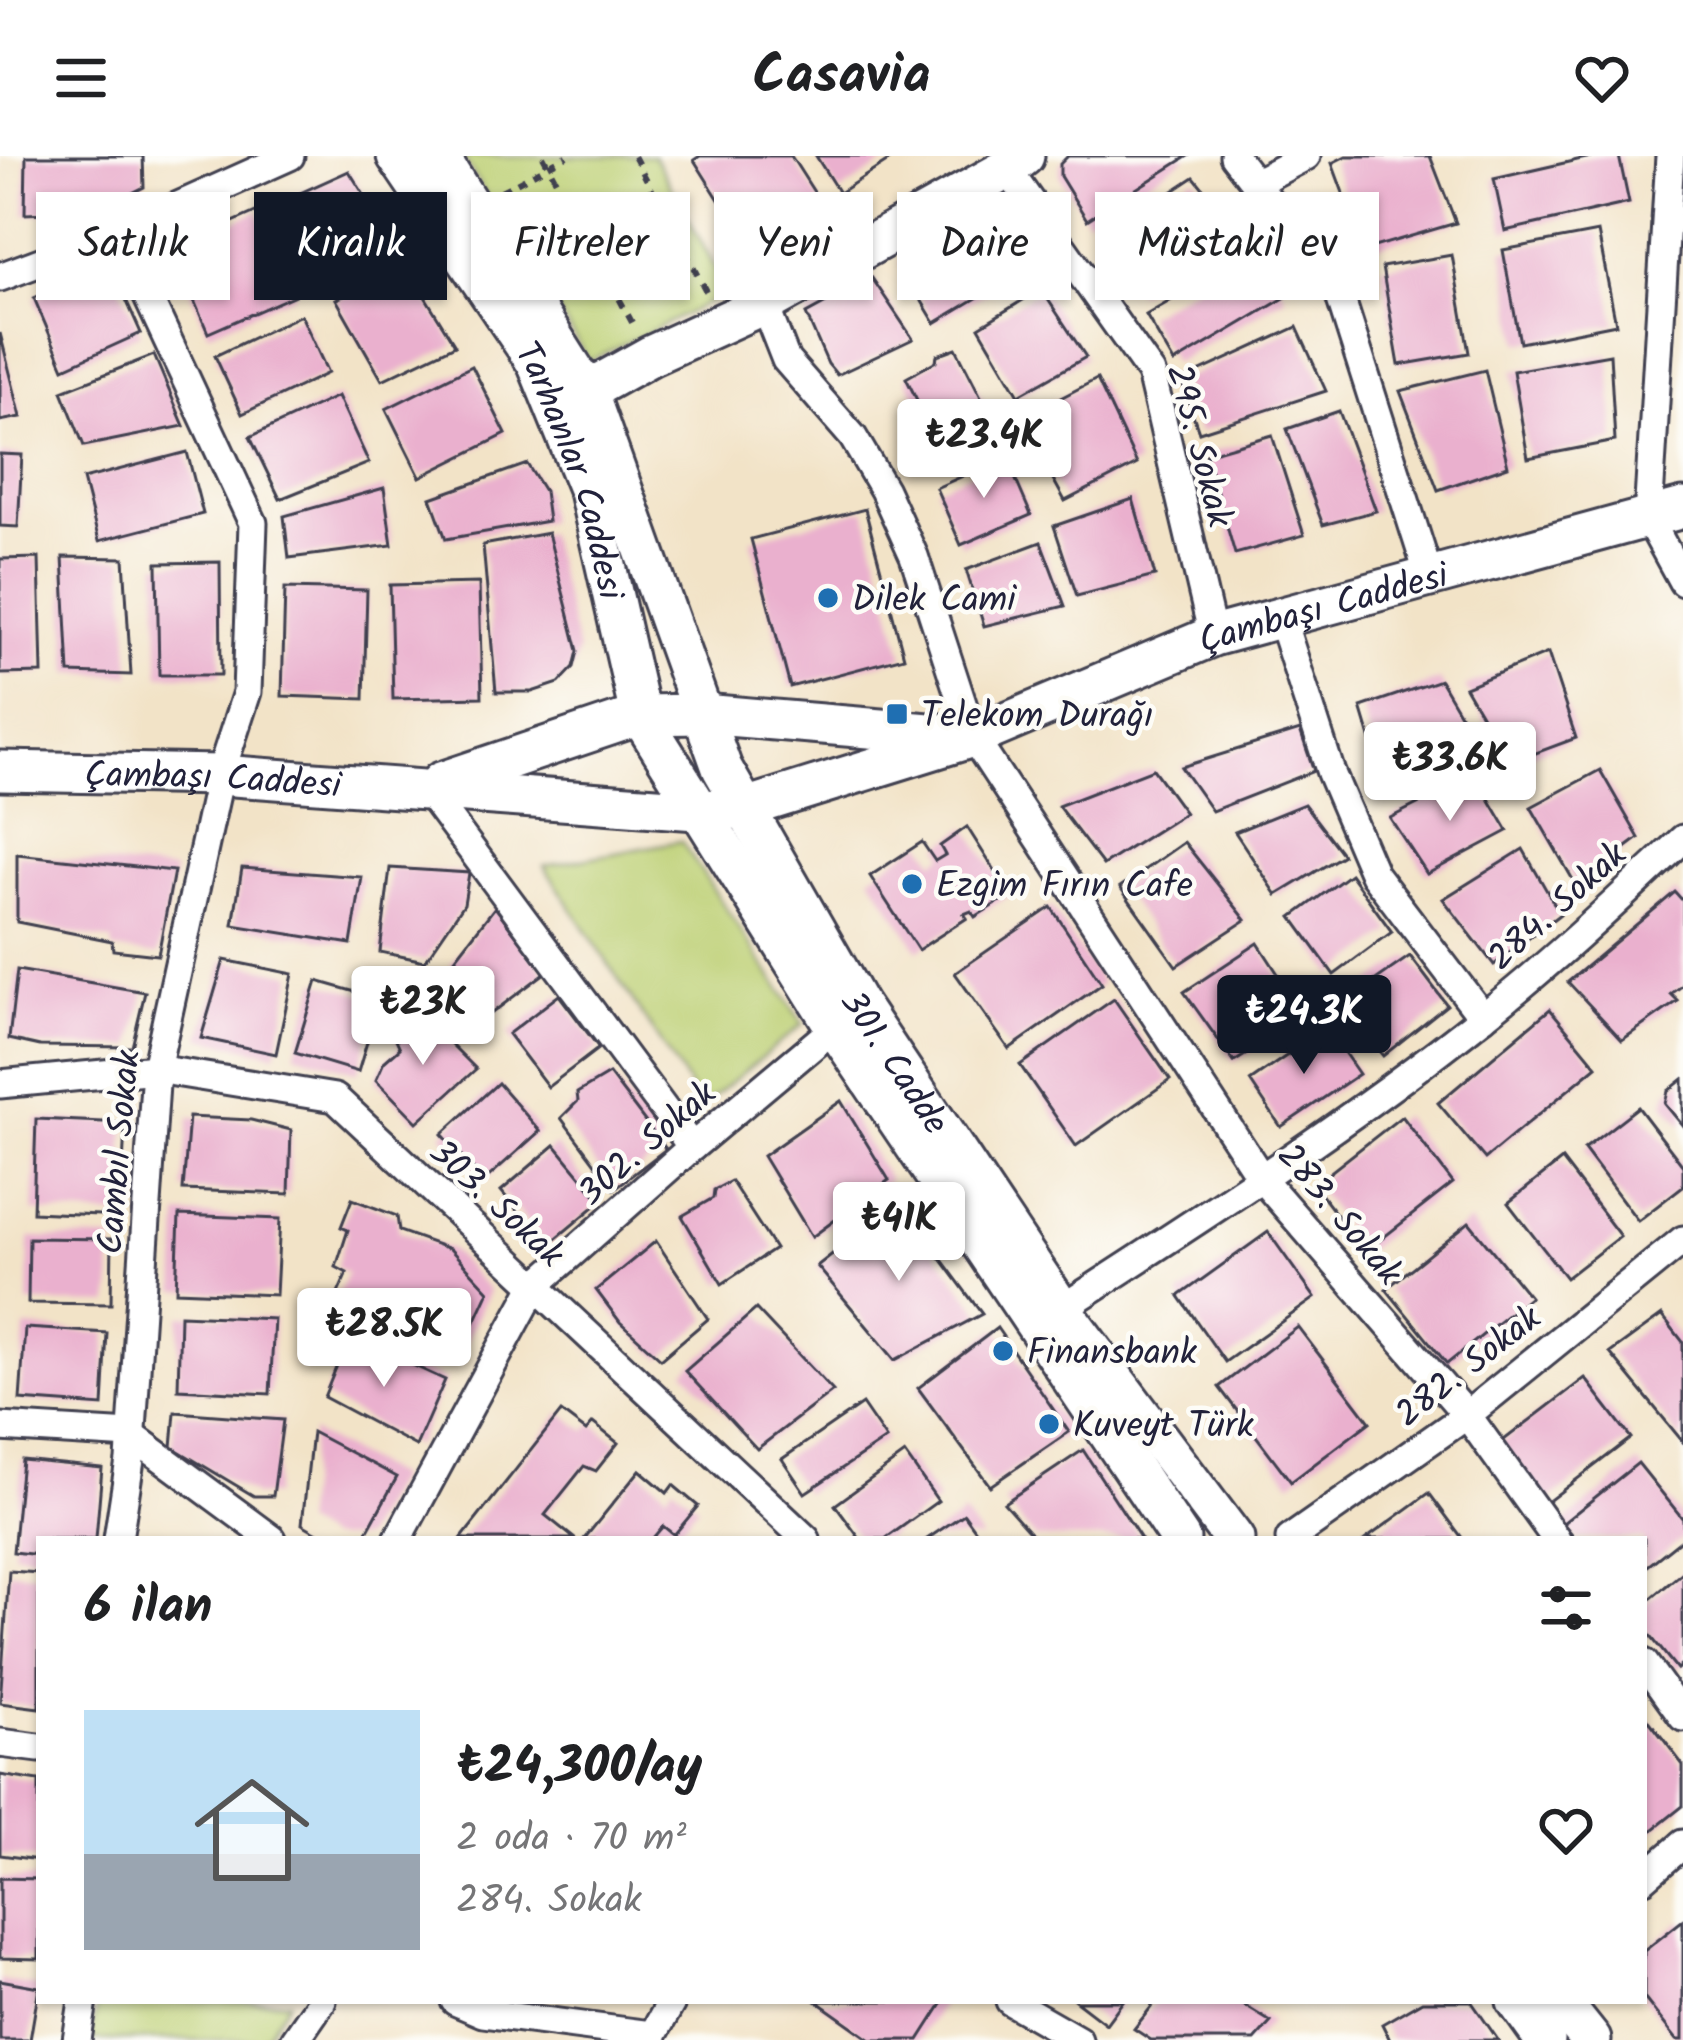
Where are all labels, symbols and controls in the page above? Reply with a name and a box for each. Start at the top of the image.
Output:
text: Casavia [753,35,930,121]
icon: menu [48,45,114,111]
icon: heart [1569,45,1635,111]
chip: Satılık [36,192,230,300]
chip: Kiralık [254,192,447,300]
chip: Filtreler [471,192,690,300]
chip: Yeni [714,192,873,300]
chip: Daire [897,192,1071,300]
chip: Müstakil ev [1095,192,1379,300]
street label: Tarhanlar Caddesi [498,331,638,607]
street label: 295. Sokak [1148,358,1247,535]
pin: ₺23.4K [886,399,1082,501]
text: ₺23.4K [924,407,1044,469]
street label: Çambaşı Caddesi [1190,548,1456,671]
place label: Dilek Cami [852,573,1017,630]
marker: Dilek Cami [815,585,841,611]
place label: Telekom Durağı [921,689,1153,746]
marker: Telekom Durağı [884,701,910,727]
pin: ₺33.6K [1352,722,1548,824]
text: ₺33.6K [1391,730,1509,792]
street label: Çambaşı Caddesi [84,748,344,816]
street label: 284. Sokak [1476,828,1642,986]
place label: Ezgim Fırın Cafe [936,859,1193,916]
marker: Ezgim Fırın Cafe [899,871,925,897]
pin: ₺23K [352,966,494,1068]
text: ₺23K [378,974,468,1036]
pin: ₺24.3K [1206,975,1402,1077]
street label: 301. Cadde [823,981,962,1147]
text: ₺24.3K [1244,983,1364,1045]
street label: Cambıl Sokak [83,1047,158,1257]
street label: 302. Sokak [566,1067,731,1221]
street label: 303. Sokak [415,1126,577,1284]
street label: 283. Sokak [1261,1131,1416,1300]
pin: ₺41K [828,1182,970,1284]
text: ₺41K [860,1190,938,1252]
pin: ₺28.5K [286,1288,482,1390]
street label: 282. Sokak [1384,1292,1556,1443]
text: ₺28.5K [324,1296,444,1358]
place label: Finansbank [1027,1326,1198,1383]
marker: Finansbank [990,1338,1016,1364]
place label: Kuveyt Türk [1073,1399,1255,1456]
marker: Kuveyt Türk [1036,1411,1062,1437]
text: 6 ilan [84,1568,212,1649]
icon: filters [1533,1575,1599,1641]
text: ₺24,300/ay [456,1728,702,1809]
icon: home [180,1758,324,1902]
icon: heart [1533,1797,1599,1863]
text: 2 oda · 70 m² [456,1809,686,1871]
text: 284. Sokak [456,1871,642,1933]

